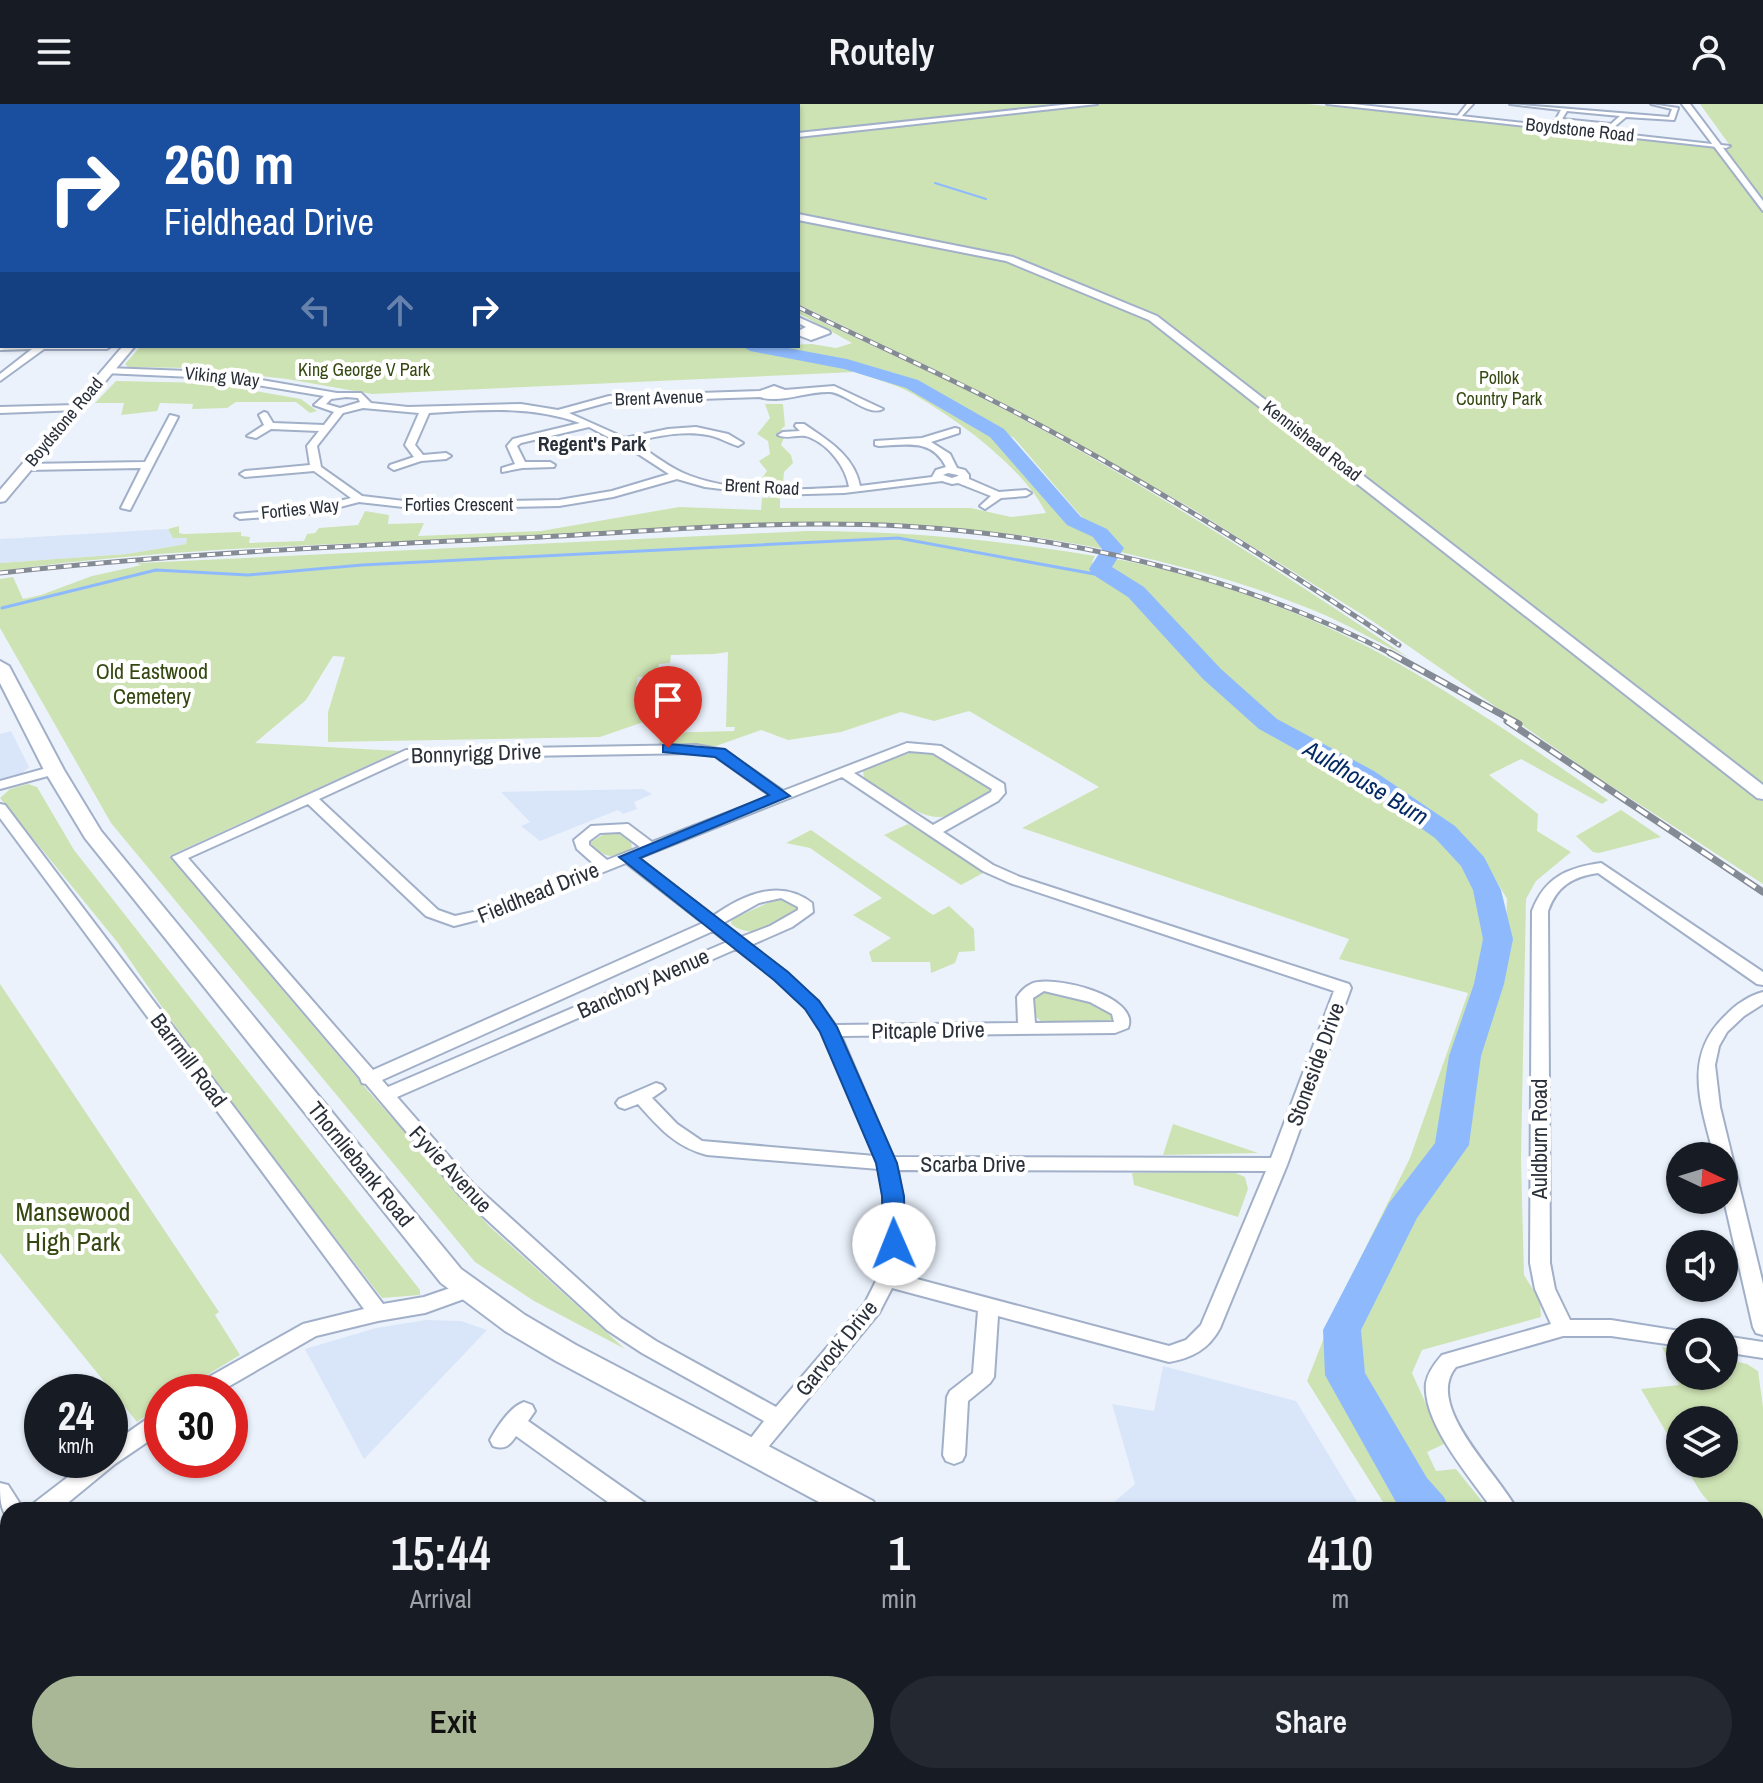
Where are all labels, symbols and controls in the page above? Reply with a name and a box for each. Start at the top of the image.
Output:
text: Routely [829,28,934,76]
icon: menu [32,30,76,74]
icon: person [1687,30,1731,74]
street label: Boydstone Road [1524,111,1636,148]
text: 260 m [164,126,294,201]
icon: right [32,136,136,240]
text: Fieldhead Drive [164,198,374,246]
icon: left [294,288,338,332]
icon: ahead [378,288,422,332]
icon: right [462,288,506,332]
park label: King George V Park [298,357,431,382]
street label: Viking Way [184,360,261,393]
park label: Pollok Country Park [1456,365,1543,411]
street label: Boydstone Road [19,372,108,472]
street label: Brent Avenue [614,383,704,412]
street label: Kennishead Road [1258,394,1367,487]
district label: Regent's Park [538,430,647,457]
street label: Brent Road [724,472,800,501]
street label: Forties Way [260,492,341,525]
street label: Forties Crescent [405,492,513,517]
park label: Old Eastwood Cemetery [96,656,208,711]
pin [634,666,702,748]
icon: arrive [646,678,690,722]
water label: Auldhouse Burn [1297,732,1435,832]
street label: Bonnyrigg Drive [410,736,542,770]
street label: Fieldhead Drive [473,854,603,930]
street label: Banchory Avenue [572,941,714,1025]
street label: Stoneside Drive [1279,998,1351,1130]
street label: Barrmill Road [144,1007,234,1113]
street label: Pitcaple Drive [871,1014,985,1046]
street label: Auldburn Road [1524,1079,1554,1200]
street label: Thornliebank Road [301,1095,421,1233]
street label: Fyvie Avenue [403,1119,499,1219]
north arrow [1666,1142,1738,1214]
map controls [1666,1142,1738,1478]
street label: Scarba Drive [920,1149,1026,1179]
park label: Mansewood High Park [16,1194,130,1259]
position arrow [852,1202,936,1286]
button: sound [1666,1230,1738,1302]
street label: Garvock Drive [788,1294,884,1402]
button: search [1666,1318,1738,1390]
speed limit sign: 30 [144,1374,248,1478]
text: 24 [58,1389,94,1442]
button: layers [1666,1406,1738,1478]
text: km/h [58,1432,94,1459]
text: 15:44 [391,1520,491,1585]
text: 1 [888,1520,910,1585]
text: 410 [1308,1520,1373,1585]
text: Arrival [410,1581,471,1616]
text: min [881,1581,917,1616]
text: m [1332,1581,1349,1616]
button: Exit [32,1676,874,1768]
button: Share [890,1676,1732,1768]

